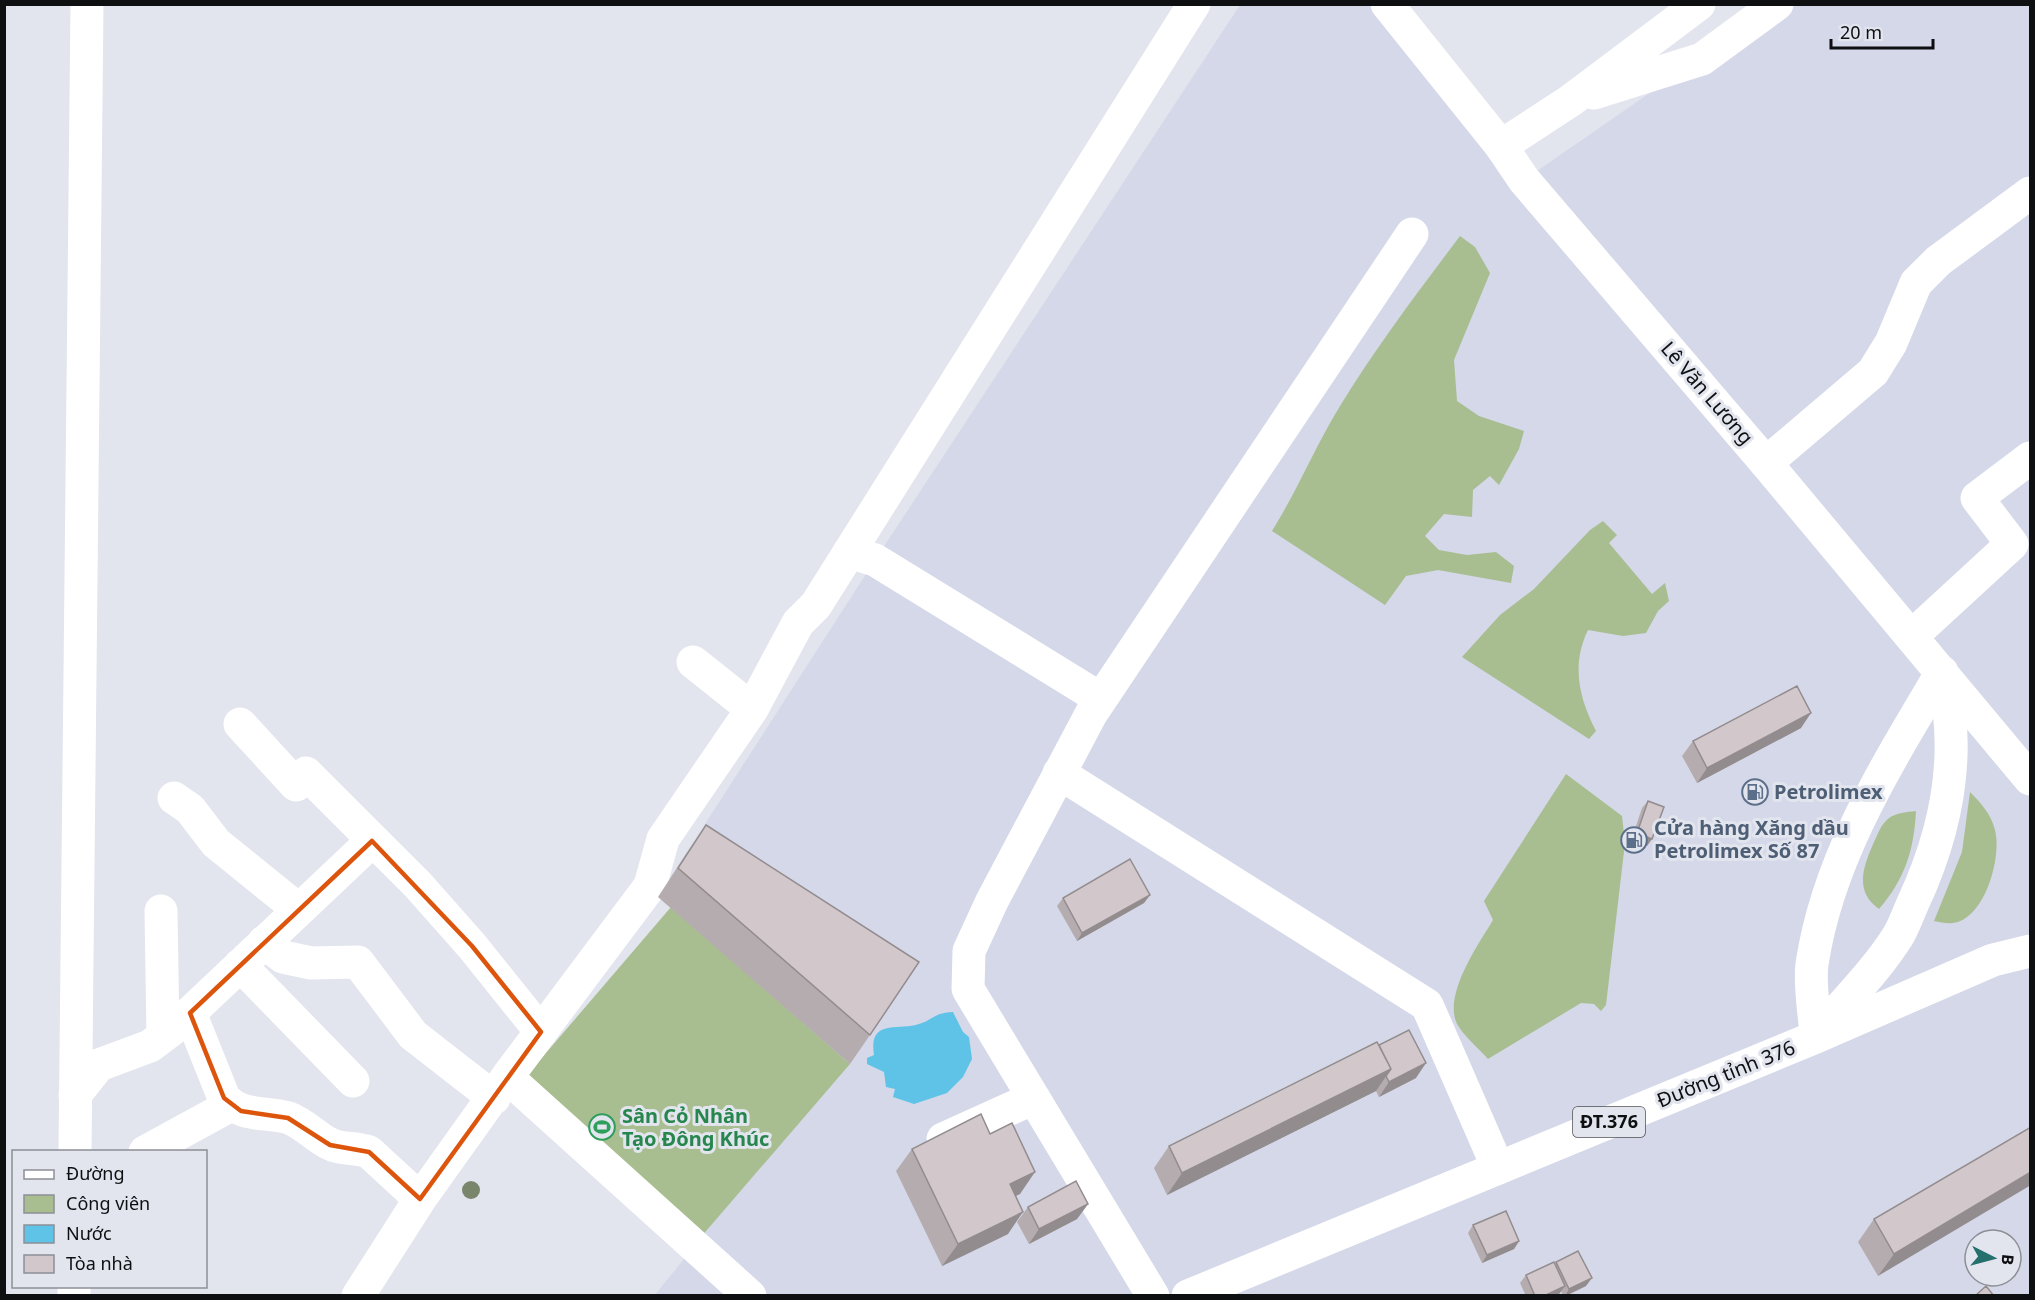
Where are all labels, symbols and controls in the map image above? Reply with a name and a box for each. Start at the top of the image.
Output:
scale bar [1831,12,1933,50]
text: 20 m [1840,20,1882,44]
street label: Lê Văn Lương [1655,335,1760,450]
fuel station icon: Petrolimex [1740,777,1770,807]
place label: Petrolimex [1774,778,1883,805]
place label: Cửa hàng Xăng dầu Petrolimex Số 87 [1654,814,1849,864]
fuel station icon: Cửa hàng Xăng dầu Petrolimex Số 87 [1619,825,1649,855]
street label: Đường tỉnh 376 [1653,1034,1799,1114]
place label: Sân Cỏ Nhân Tạo Đông Khúc [622,1102,769,1152]
road number: ĐT.376 [1573,1107,1645,1137]
sports icon: Sân Cỏ Nhân Tạo Đông Khúc [587,1112,617,1142]
legend [12,1150,207,1288]
text: Đường [66,1161,125,1185]
text: Công viên [66,1191,150,1215]
text: Nước [66,1221,112,1245]
north arrow [1963,1228,2023,1288]
text: Tòa nhà [66,1251,133,1275]
text: B [1996,1253,2019,1266]

